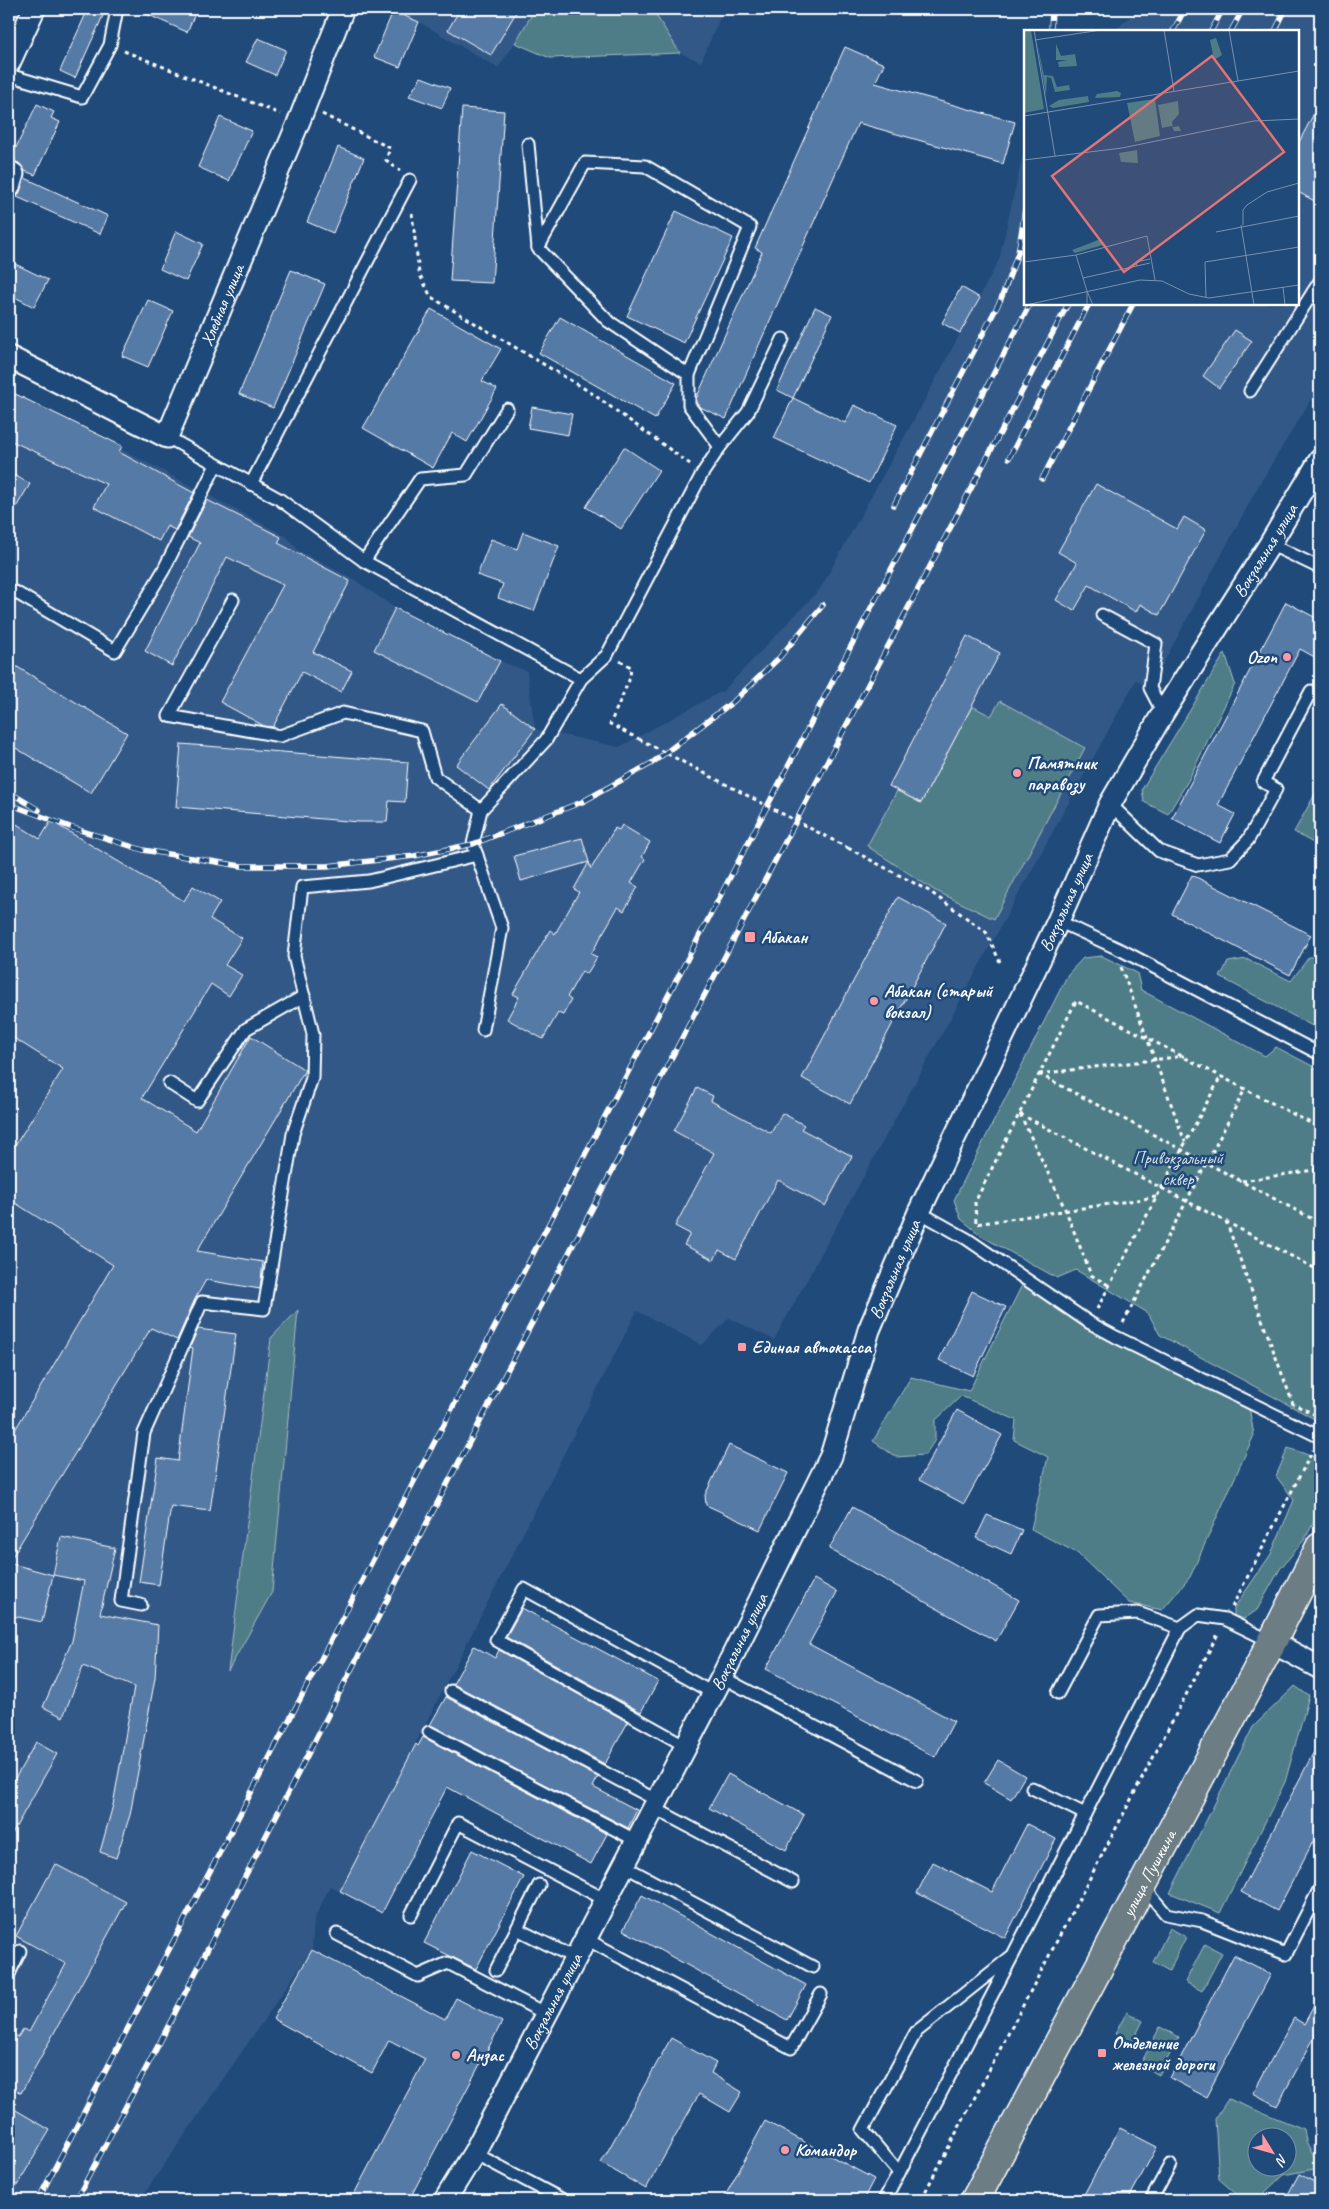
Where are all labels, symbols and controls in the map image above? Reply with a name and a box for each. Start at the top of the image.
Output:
inset map [1024,30,1299,305]
street label: Хлебная улица [195,260,250,349]
street label: Вокзальная улица [1228,499,1303,601]
place label: Ozon [1247,646,1278,668]
marker: Ozon [1281,651,1293,663]
place label: Памятник паравозу [1027,752,1098,796]
marker: Памятник паравозу [1011,767,1023,779]
street label: Вокзальная улица [1034,849,1098,955]
place label: Абакан [761,926,809,948]
marker: Абакан [743,930,757,944]
place label: Абакан (старый вокзал) [884,980,994,1023]
marker: Абакан (старый вокзал) [868,995,880,1007]
park label: Привокзальный сквер [1133,1147,1224,1190]
street label: Вокзальная улица [864,1215,926,1322]
place label: Единая автокасса [752,1336,873,1358]
marker: Единая автокасса [736,1341,748,1353]
street label: Вокзальная улица [706,1589,773,1694]
street label: улица Пушкина [1116,1825,1182,1921]
street label: Вокзальная улица [519,1949,588,2054]
place label: Отделение железной дороги [1112,2032,1216,2075]
place label: Анзас [466,2044,505,2067]
marker: Отделение железной дороги [1096,2047,1108,2059]
marker: Анзас [450,2049,462,2061]
north arrow [1246,2126,1296,2176]
place label: Командор [795,2139,857,2161]
marker: Командор [779,2144,791,2156]
text: N [1271,2151,1291,2170]

